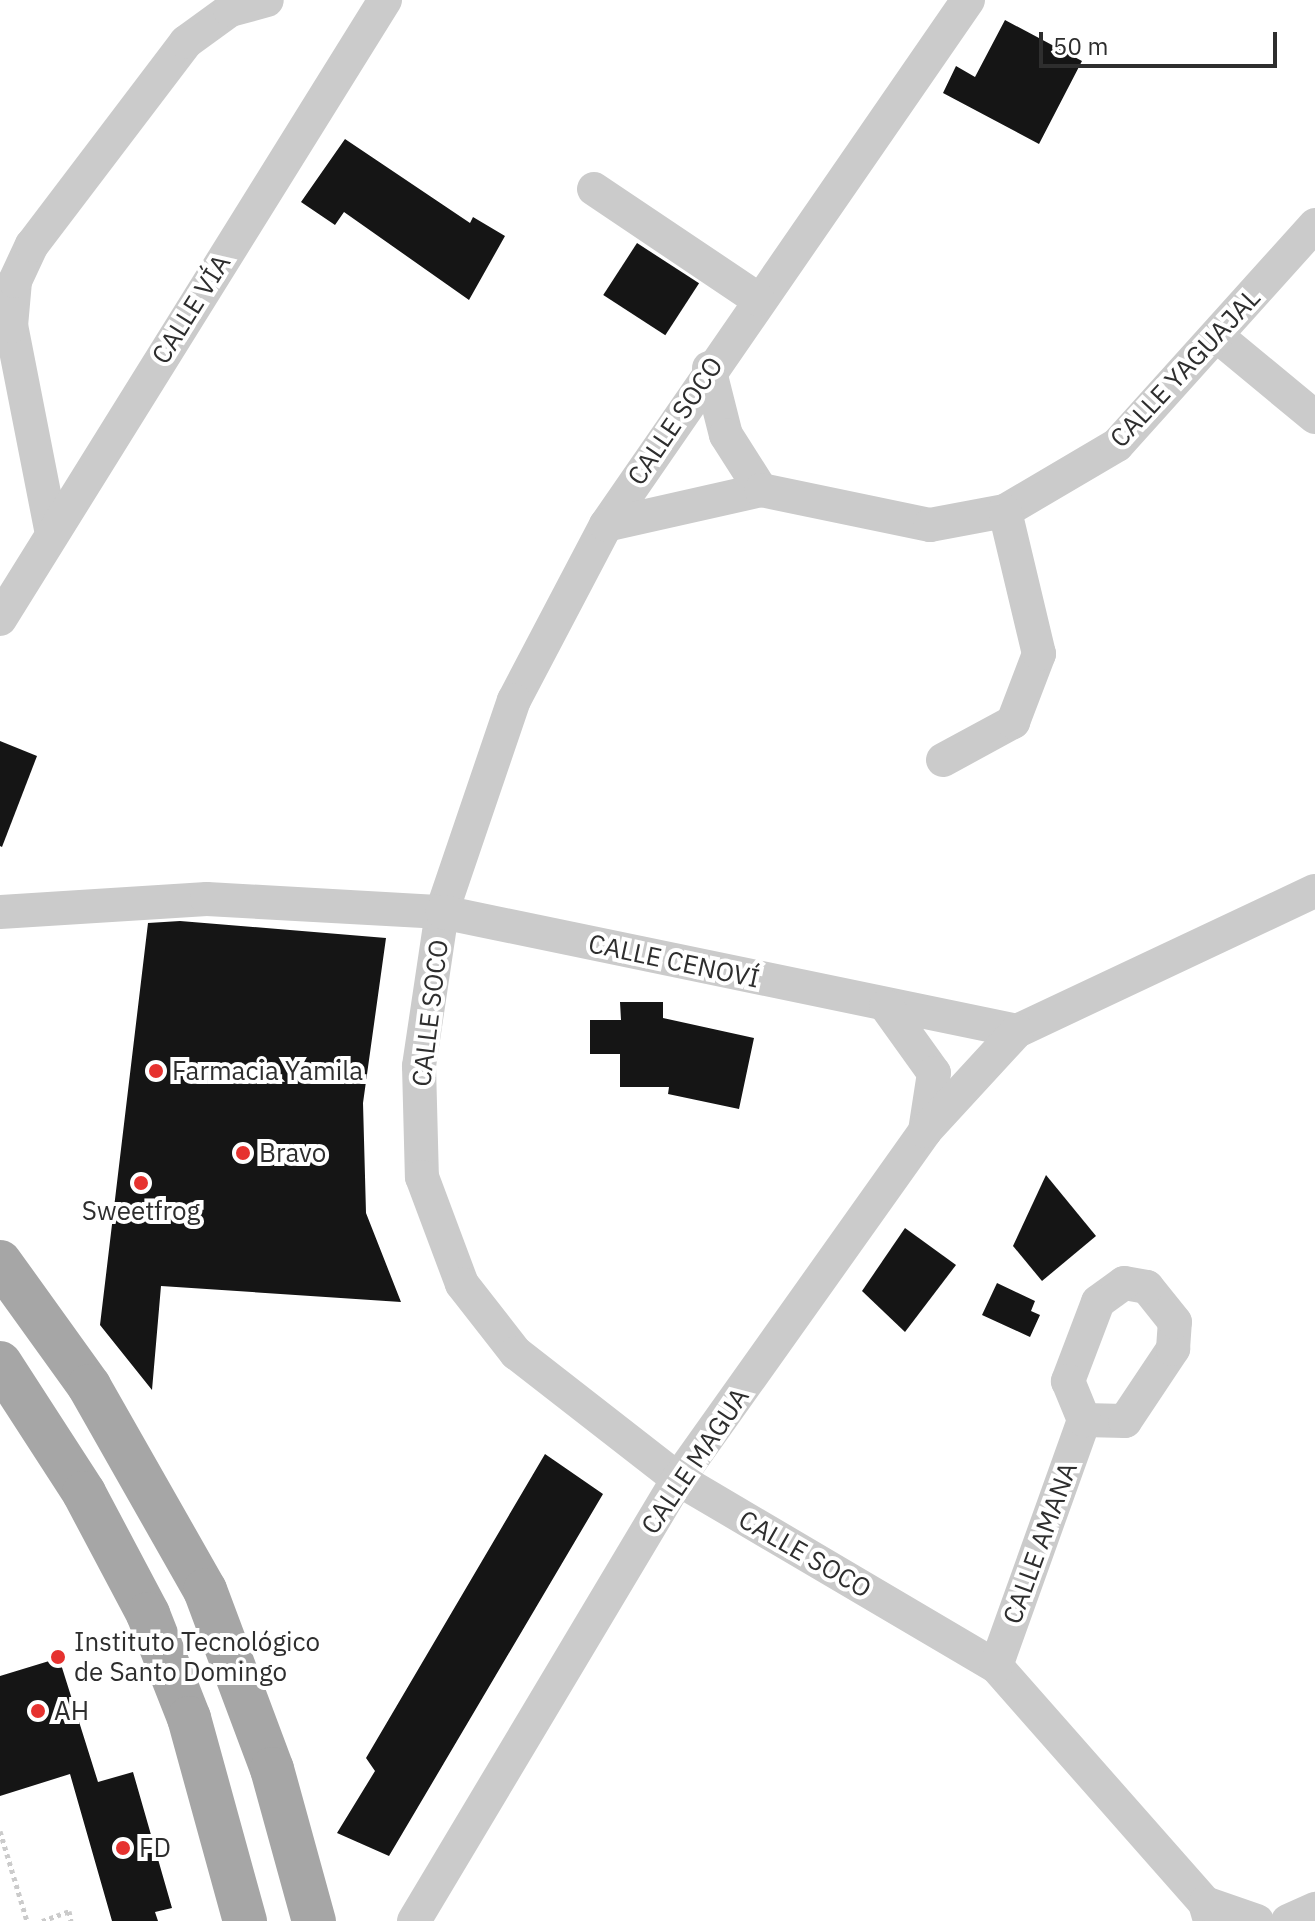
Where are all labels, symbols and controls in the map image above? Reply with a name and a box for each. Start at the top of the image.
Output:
scale bar [1043,16,1281,66]
text: 50 m [1053,30,1108,62]
street label: CALLE VÍA [145,249,237,369]
street label: CALLE YAGUAJAL [1104,282,1266,454]
street label: CALLE SOCO [621,351,729,491]
street label: CALLE CENOVÍ [586,928,762,994]
street label: CALLE SOCO [406,938,454,1088]
place label: Farmacia Yamila [172,1055,363,1087]
marker: Farmacia Yamila [147,1062,165,1080]
place label: Bravo [259,1137,326,1169]
marker: Bravo [234,1144,252,1162]
marker: Sweetfrog [132,1174,150,1192]
place label: Sweetfrog [82,1195,200,1227]
street label: CALLE MAGUA [635,1382,755,1540]
street label: CALLE AMANA [996,1458,1084,1628]
street label: CALLE SOCO [733,1504,877,1604]
place label: Instituto Tecnológico de Santo Domingo [74,1626,320,1688]
marker: Instituto Tecnológico de Santo Domingo [49,1648,67,1666]
place label: AH [54,1695,89,1727]
marker: AH [29,1702,47,1720]
place label: FD [139,1832,171,1864]
marker: FD [114,1839,132,1857]

